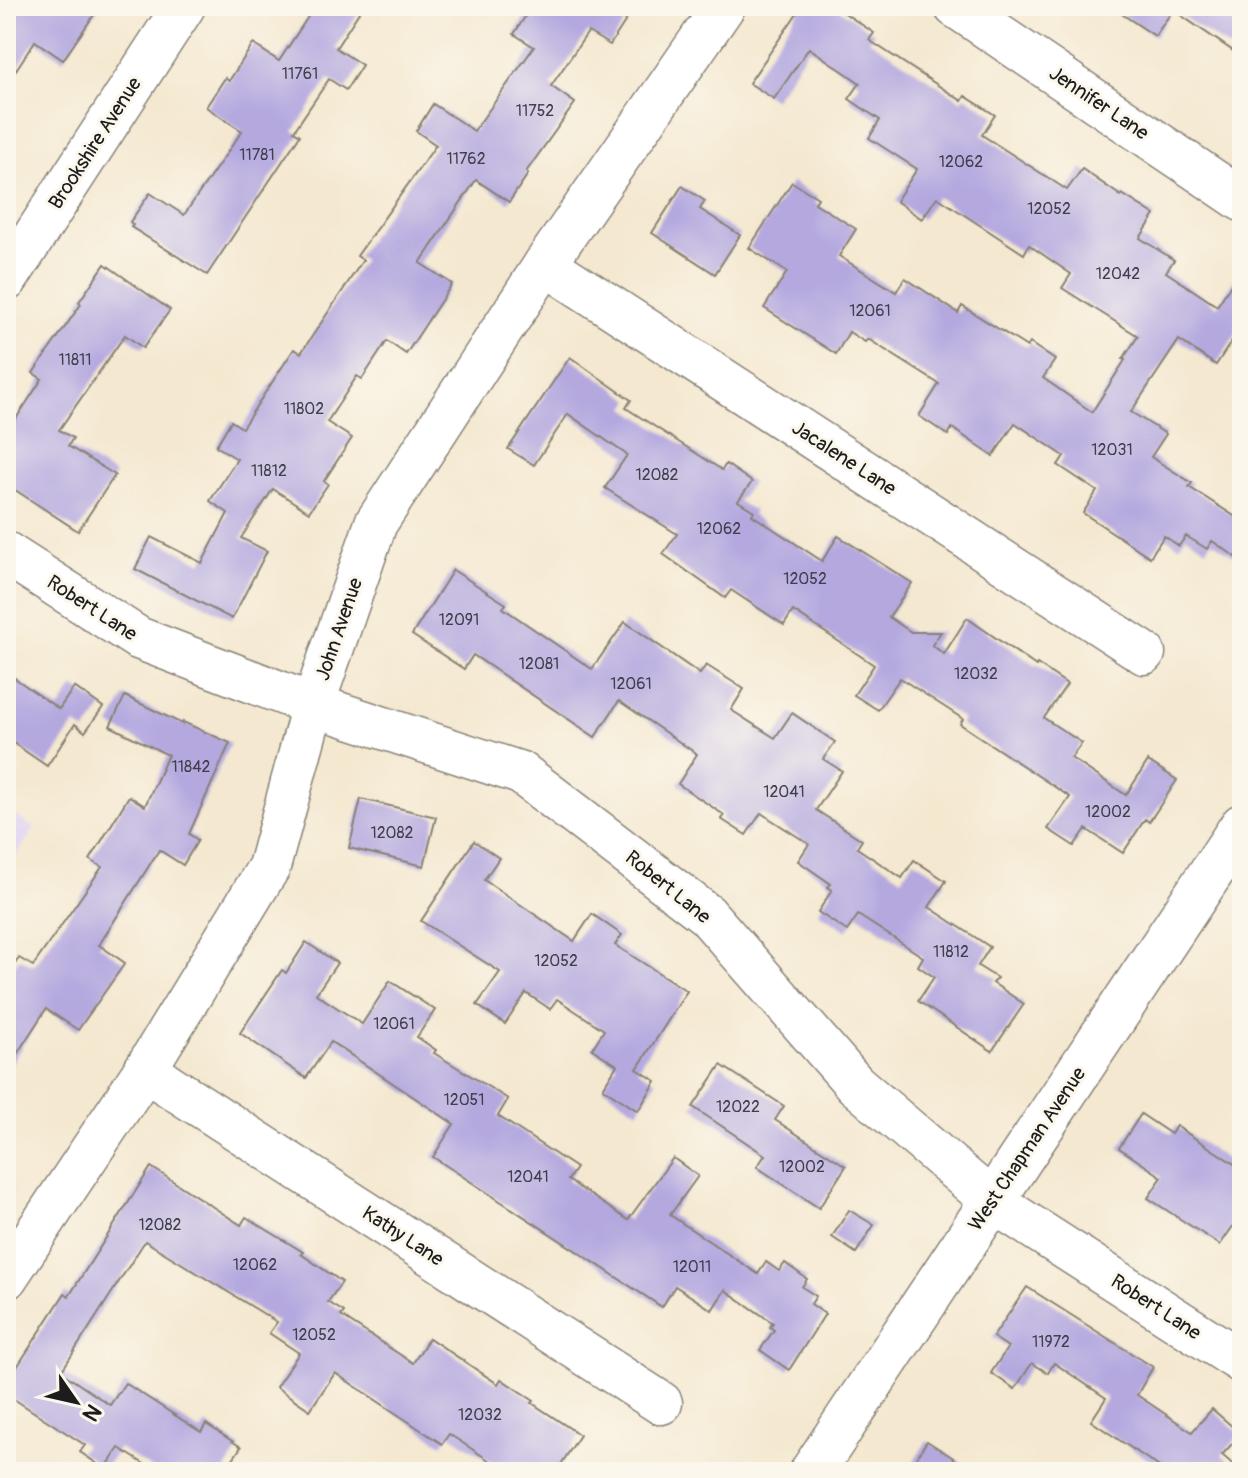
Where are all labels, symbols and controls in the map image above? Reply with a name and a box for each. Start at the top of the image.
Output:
street label: Jennifer Lane [1044,61,1154,145]
house number: 11761 [282,64,318,84]
street label: Brookshire Avenue [43,72,147,214]
house number: 11752 [516,101,554,121]
house number: 11781 [239,145,275,165]
house number: 11762 [446,149,486,169]
house number: 12062 [939,152,983,172]
house number: 12052 [1027,199,1071,219]
house number: 12042 [1096,264,1140,284]
house number: 12061 [849,301,891,321]
house number: 11811 [58,350,92,370]
house number: 11802 [284,399,324,419]
street label: Jacalene Lane [787,415,901,501]
house number: 12031 [1091,440,1133,460]
house number: 11812 [251,461,287,481]
house number: 12082 [635,465,679,485]
house number: 12062 [697,519,741,539]
house number: 12052 [783,569,827,589]
street label: Robert Lane [42,570,142,647]
street label: John Avenue [310,574,368,684]
house number: 12091 [439,610,479,630]
house number: 12081 [519,654,559,674]
house number: 12032 [954,664,998,684]
house number: 12061 [610,674,652,694]
house number: 11842 [172,757,210,777]
house number: 12041 [763,782,805,802]
house number: 12002 [1085,802,1131,822]
house number: 12082 [370,823,414,843]
street label: Robert Lane [620,845,716,929]
house number: 11812 [933,942,969,962]
house number: 12052 [534,951,578,971]
house number: 12061 [373,1014,415,1034]
street label: West Chapman Avenue [963,1062,1091,1236]
house number: 12051 [443,1090,485,1110]
house number: 12022 [716,1097,760,1117]
house number: 12002 [779,1157,825,1177]
house number: 12041 [507,1167,549,1187]
street label: Kathy Lane [358,1200,449,1272]
house number: 12082 [138,1215,182,1235]
house number: 12062 [233,1255,277,1275]
house number: 12011 [673,1257,711,1277]
street label: Robert Lane [1106,1269,1206,1346]
house number: 12052 [292,1325,336,1345]
house number: 11972 [1032,1332,1070,1352]
north arrow [36,1362,116,1442]
text: N [76,1399,108,1427]
house number: 12032 [458,1405,502,1425]

